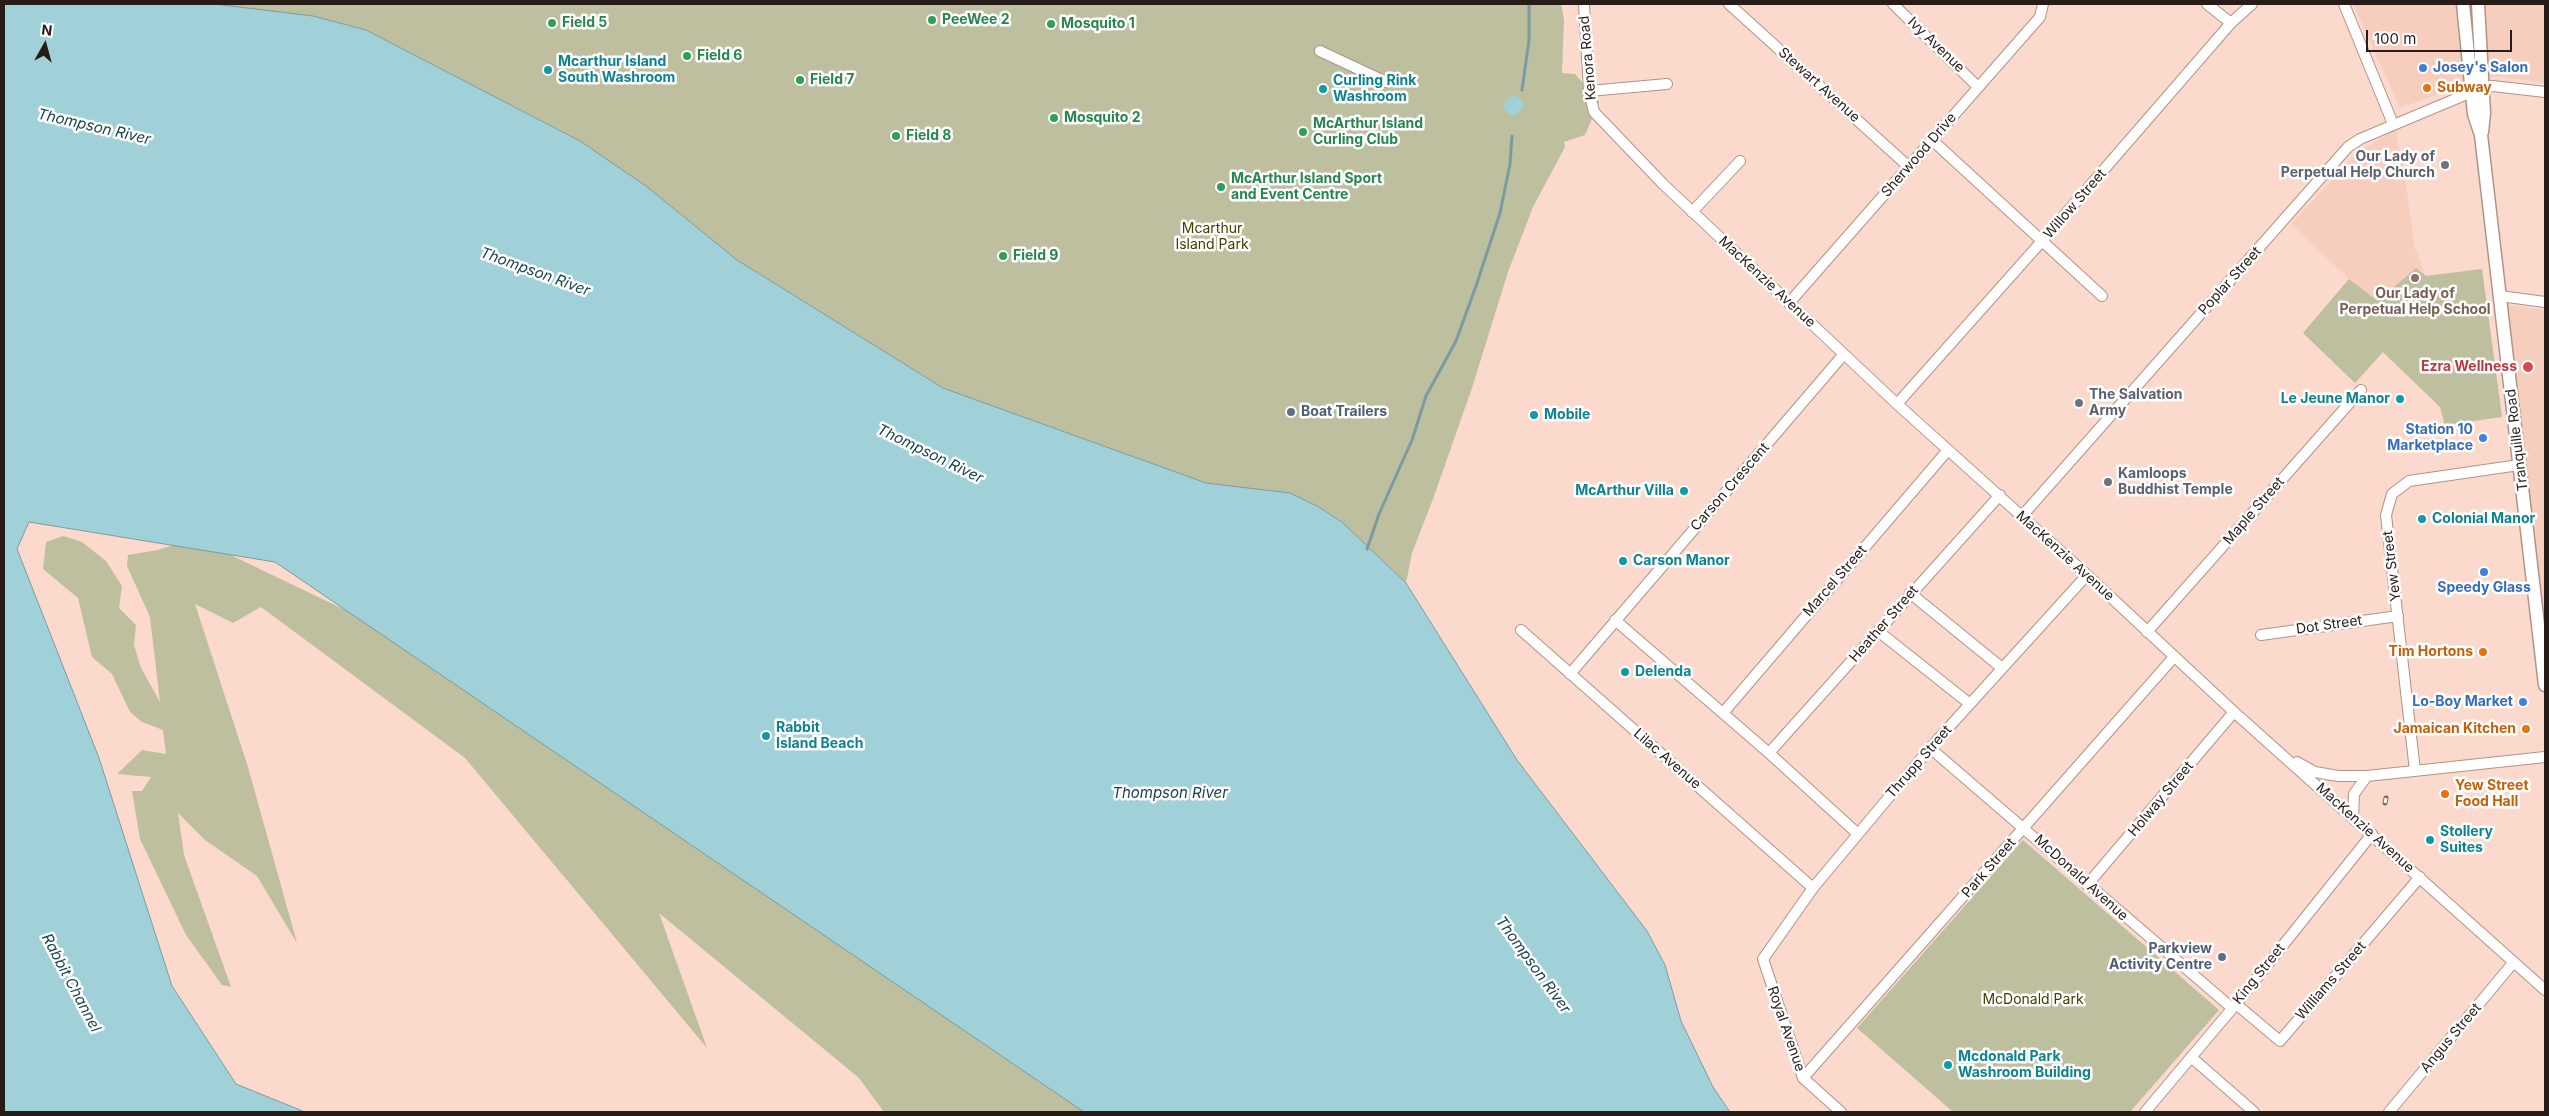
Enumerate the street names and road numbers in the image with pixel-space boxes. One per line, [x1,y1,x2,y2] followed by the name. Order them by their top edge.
[1904,14,1968,76] street label: Ivy Avenue
[1576,15,1600,101] street label: Kenora Road
[1775,44,1863,126] street label: Stewart Avenue
[1878,109,1960,201] street label: Sherwood Drive
[2040,166,2110,242] street label: Willow Street
[1715,233,1819,331] street label: MacKenzie Avenue
[2195,243,2265,319] street label: Poplar Street
[2502,388,2532,492] street label: Tranquille Road
[1687,440,1773,534] street label: Carson Crescent
[2220,474,2288,548] street label: Maple Street
[2012,508,2118,604] street label: MacKenzie Avenue
[2379,530,2405,602] street label: Yew Street
[1800,542,1870,620] street label: Marcel Street
[1846,582,1922,666] street label: Heather Street
[2295,612,2363,638] street label: Dot Street
[1883,722,1955,802] street label: Thrupp Street
[1630,725,1704,793] street label: Lilac Avenue
[2125,758,2197,840] street label: Holway Street
[2312,780,2418,876] street label: MacKenzie Avenue
[2031,831,2131,925] street label: McDonald Avenue
[1959,835,2019,901] street label: Park Street
[2292,938,2370,1024] street label: Williams Street
[2229,940,2289,1008] street label: King Street
[1764,984,1808,1074] street label: Royal Avenue
[2417,1000,2485,1076] street label: Angus Street

